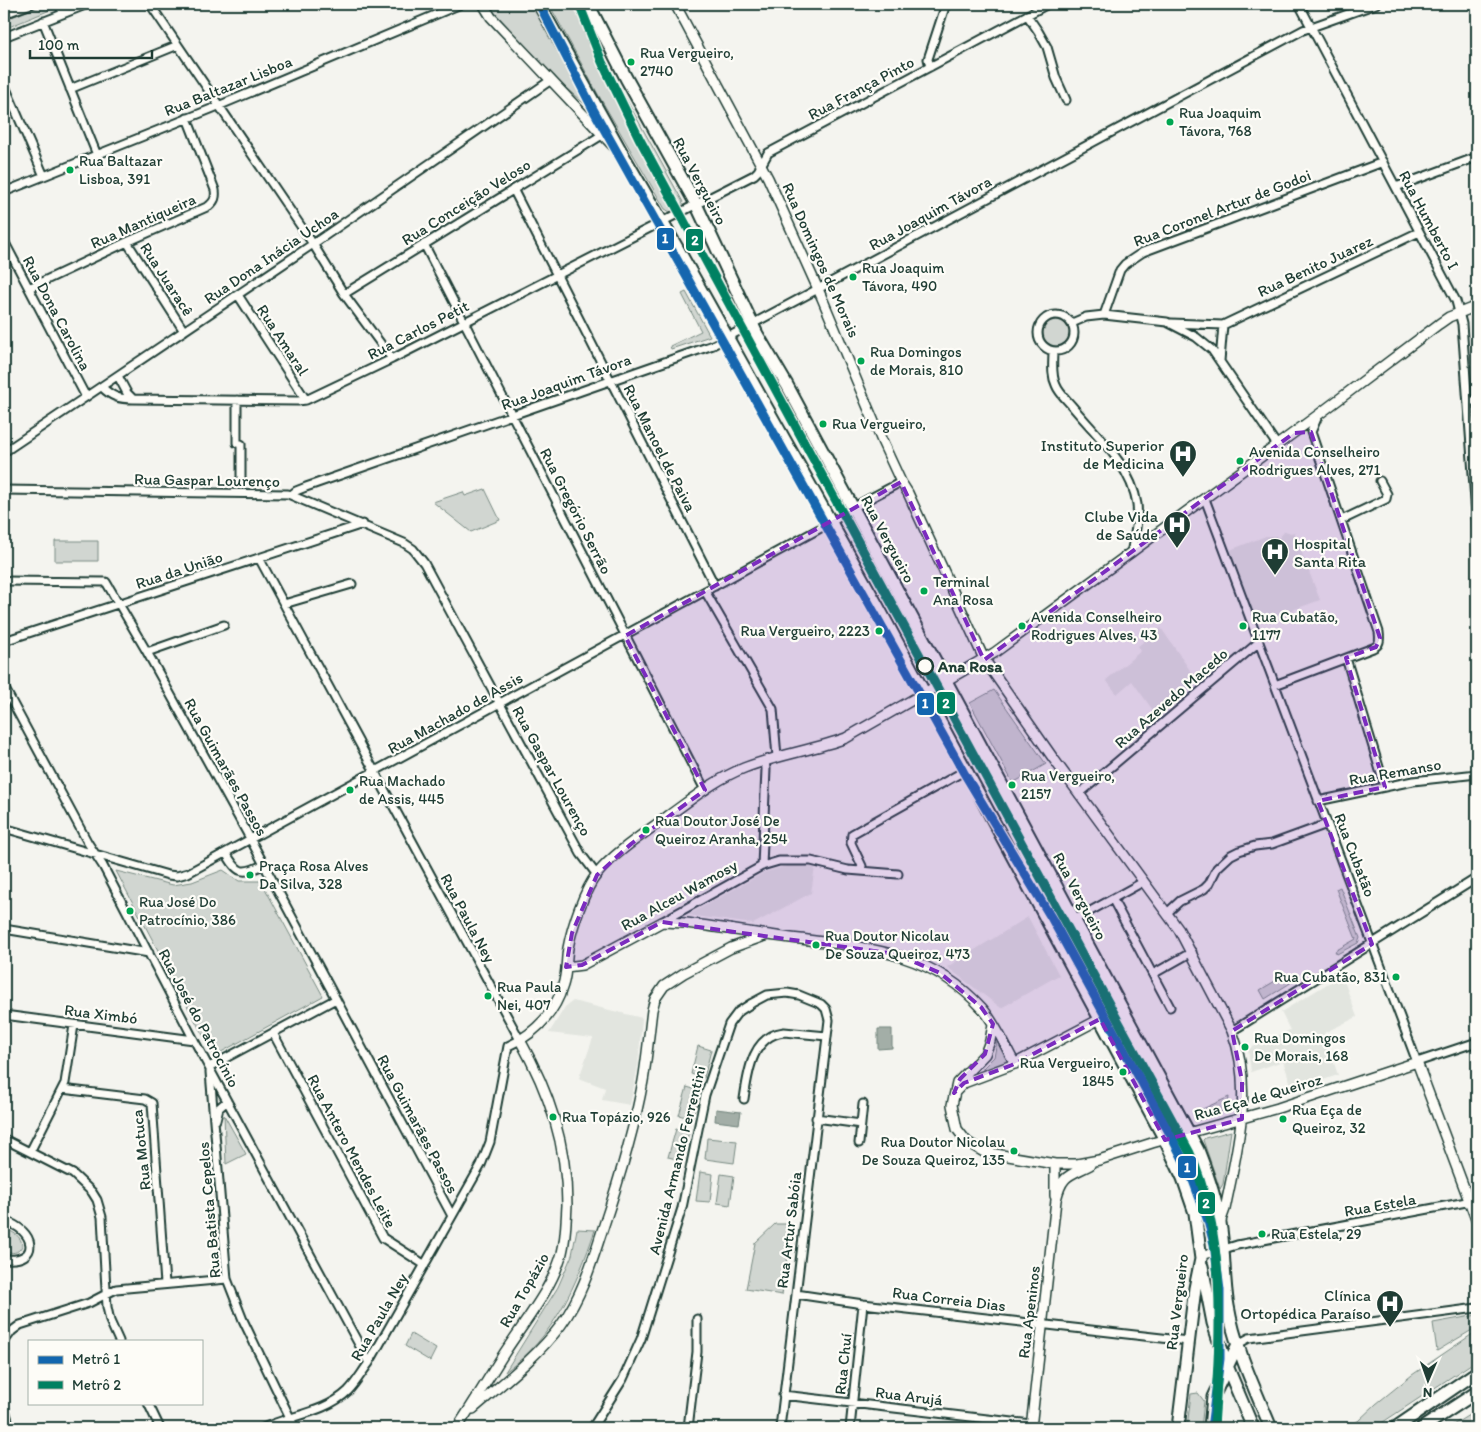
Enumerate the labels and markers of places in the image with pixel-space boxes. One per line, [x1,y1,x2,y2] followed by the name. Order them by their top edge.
[640,44,734,80] place label: Rua Vergueiro, 2740
[626,57,636,67] marker: Rua Vergueiro, 2740
[1179,104,1261,140] place label: Rua Joaquim Távora, 768
[1165,117,1175,127] marker: Rua Joaquim Távora, 768
[79,152,162,188] place label: Rua Baltazar Lisboa, 391
[65,165,75,175] marker: Rua Baltazar Lisboa, 391
[862,259,944,295] place label: Rua Joaquim Távora, 490
[848,272,858,282] marker: Rua Joaquim Távora, 490
[870,343,964,379] place label: Rua Domingos de Morais, 810
[856,356,866,366] marker: Rua Domingos de Morais, 810
[832,415,926,433] place label: Rua Vergueiro,
[818,419,828,429] marker: Rua Vergueiro,
[1041,436,1164,473] place label: Instituto Superior de Medicina
[1168,439,1198,478] hospital icon: Instituto Superior de Medicina
[1249,443,1381,479] place label: Avenida Conselheiro Rodrigues Alves, 271
[1235,456,1245,466] marker: Avenida Conselheiro Rodrigues Alves, 271
[1084,507,1159,544] place label: Clube Vida de Saúde
[1162,510,1192,549] hospital icon: Clube Vida de Saúde
[1294,534,1367,571] place label: Hospital Santa Rita
[1260,537,1290,576] hospital icon: Hospital Santa Rita
[933,573,994,609] place label: Terminal Ana Rosa
[919,586,929,596] marker: Terminal Ana Rosa
[1031,608,1162,644] place label: Avenida Conselheiro Rodrigues Alves, 43
[1252,608,1338,644] place label: Rua Cubatão, 1177
[1017,621,1027,631] marker: Avenida Conselheiro Rodrigues Alves, 43
[1238,621,1248,631] marker: Rua Cubatão, 1177
[741,622,870,640] place label: Rua Vergueiro, 2223
[874,626,884,636] marker: Rua Vergueiro, 2223
[916,657,934,675] marker: Ana Rosa
[937,657,1003,676] place label: Ana Rosa
[1021,767,1115,803] place label: Rua Vergueiro, 2157
[359,772,445,808] place label: Rua Machado de Assis, 445
[1007,780,1017,790] marker: Rua Vergueiro, 2157
[345,785,355,795] marker: Rua Machado de Assis, 445
[655,812,788,848] place label: Rua Doutor José De Queiroz Aranha, 254
[641,825,651,835] marker: Rua Doutor José De Queiroz Aranha, 254
[259,857,369,893] place label: Praça Rosa Alves Da Silva, 328
[245,870,255,880] marker: Praça Rosa Alves Da Silva, 328
[139,893,236,929] place label: Rua José Do Patrocínio, 386
[125,906,135,916] marker: Rua José Do Patrocínio, 386
[825,927,970,963] place label: Rua Doutor Nicolau De Souza Queiroz, 473
[811,940,821,950] marker: Rua Doutor Nicolau De Souza Queiroz, 473
[1274,968,1387,986] place label: Rua Cubatão, 831
[1391,972,1401,982] marker: Rua Cubatão, 831
[497,978,562,1014] place label: Rua Paula Nei, 407
[483,991,493,1001] marker: Rua Paula Nei, 407
[1254,1029,1349,1065] place label: Rua Domingos De Morais, 168
[1240,1042,1250,1052] marker: Rua Domingos De Morais, 168
[1020,1054,1114,1090] place label: Rua Vergueiro, 1845
[1118,1067,1128,1077] marker: Rua Vergueiro, 1845
[1292,1101,1366,1137] place label: Rua Eça de Queiroz, 32
[562,1108,671,1126] place label: Rua Topázio, 926
[548,1112,558,1122] marker: Rua Topázio, 926
[1278,1114,1288,1124] marker: Rua Eça de Queiroz, 32
[862,1133,1006,1169] place label: Rua Doutor Nicolau De Souza Queiroz, 135
[1009,1146,1019,1156] marker: Rua Doutor Nicolau De Souza Queiroz, 135
[1271,1225,1362,1243] place label: Rua Estela, 29
[1257,1229,1267,1239] marker: Rua Estela, 29
[1240,1286,1371,1323] place label: Clínica Ortopédica Paraíso
[1375,1289,1405,1328] hospital icon: Clínica Ortopédica Paraíso

